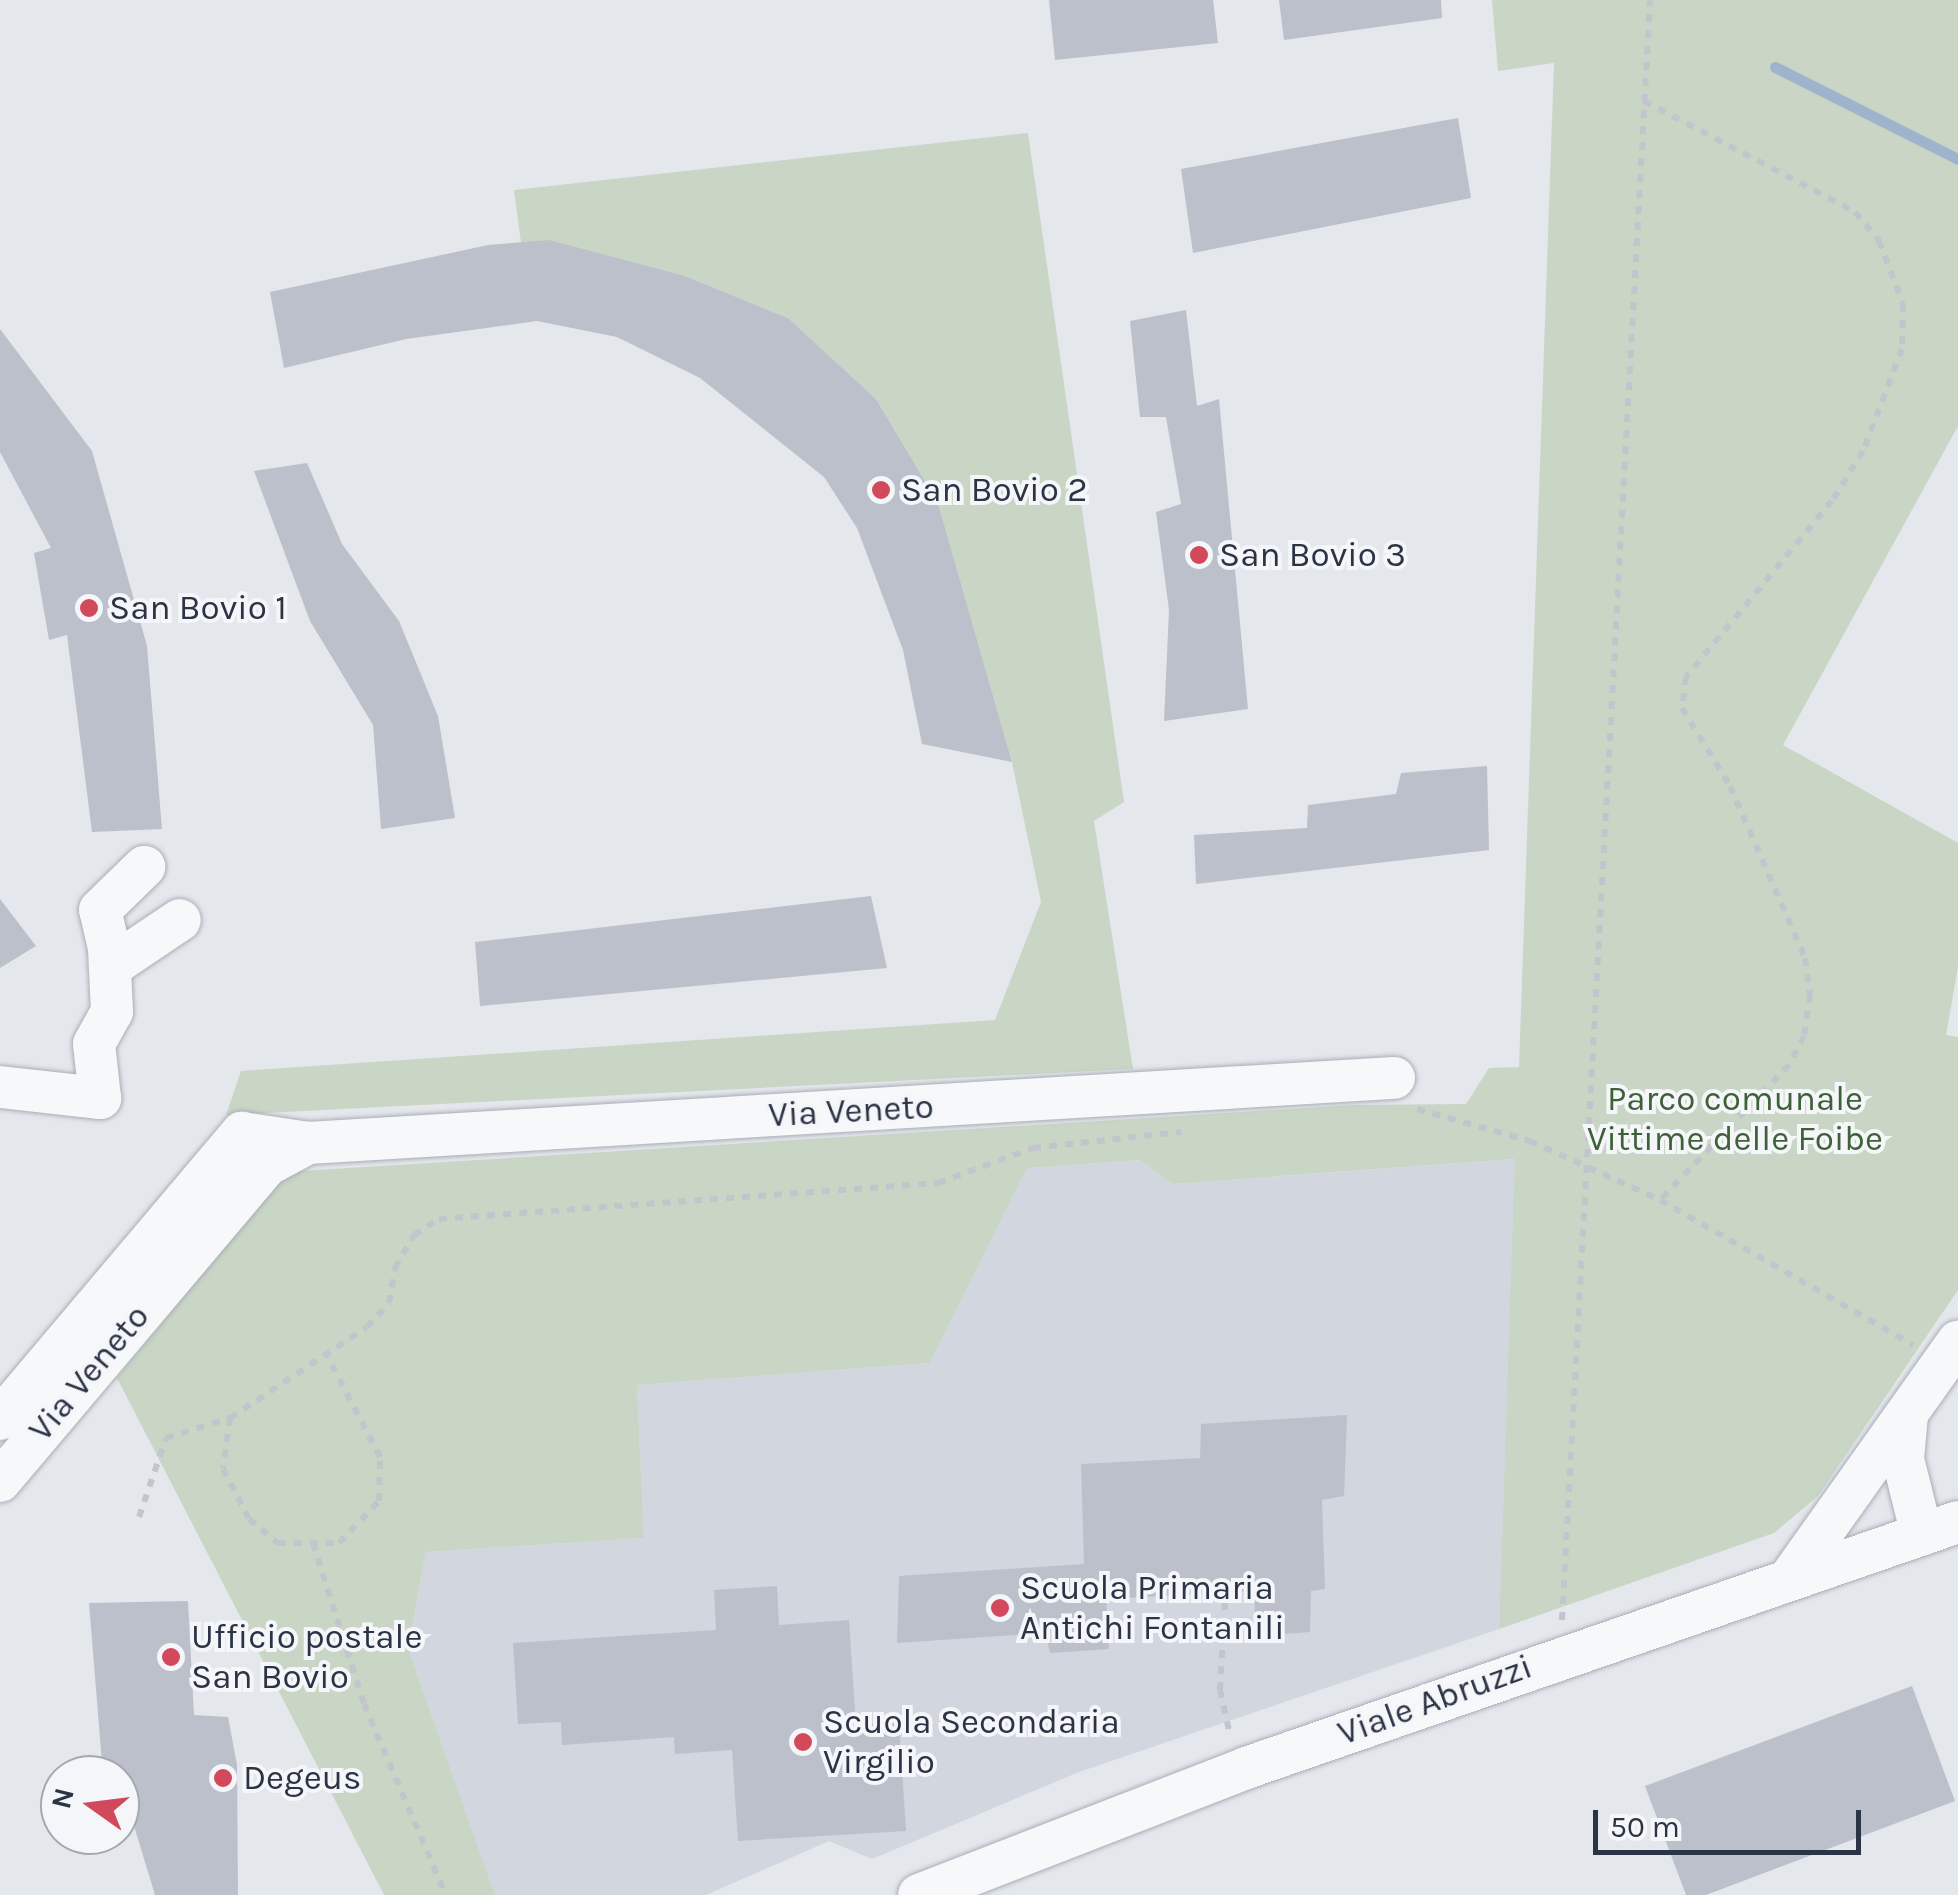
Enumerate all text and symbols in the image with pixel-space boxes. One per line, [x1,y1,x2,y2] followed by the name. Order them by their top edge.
[901,469,1087,511] place label: San Bovio 2
[870,479,892,501] marker: San Bovio 2
[1219,534,1406,576] place label: San Bovio 3
[1188,544,1210,566] marker: San Bovio 3
[109,587,287,629] place label: San Bovio 1
[78,597,100,619] marker: San Bovio 1
[1587,1078,1883,1160] park label: Parco comunale Vittime delle Foibe
[767,1086,935,1136] street label: Via Veneto
[20,1296,158,1450] street label: Via Veneto
[1020,1567,1285,1649] place label: Scuola Primaria Antichi Fontanili
[989,1597,1011,1619] marker: Scuola Primaria Antichi Fontanili
[191,1616,422,1698] place label: Ufficio postale San Bovio
[1332,1645,1538,1755] street label: Viale Abruzzi
[160,1646,182,1668] marker: Ufficio postale San Bovio
[823,1701,1120,1783] place label: Scuola Secondaria Virgilio
[792,1731,814,1753] marker: Scuola Secondaria Virgilio
[40,1755,140,1855] north arrow
[243,1757,361,1799] place label: Degeus
[212,1767,234,1789] marker: Degeus
[44,1784,81,1812] text: N
[1598,1790,1866,1852] scale bar
[1610,1809,1680,1845] text: 50 m

